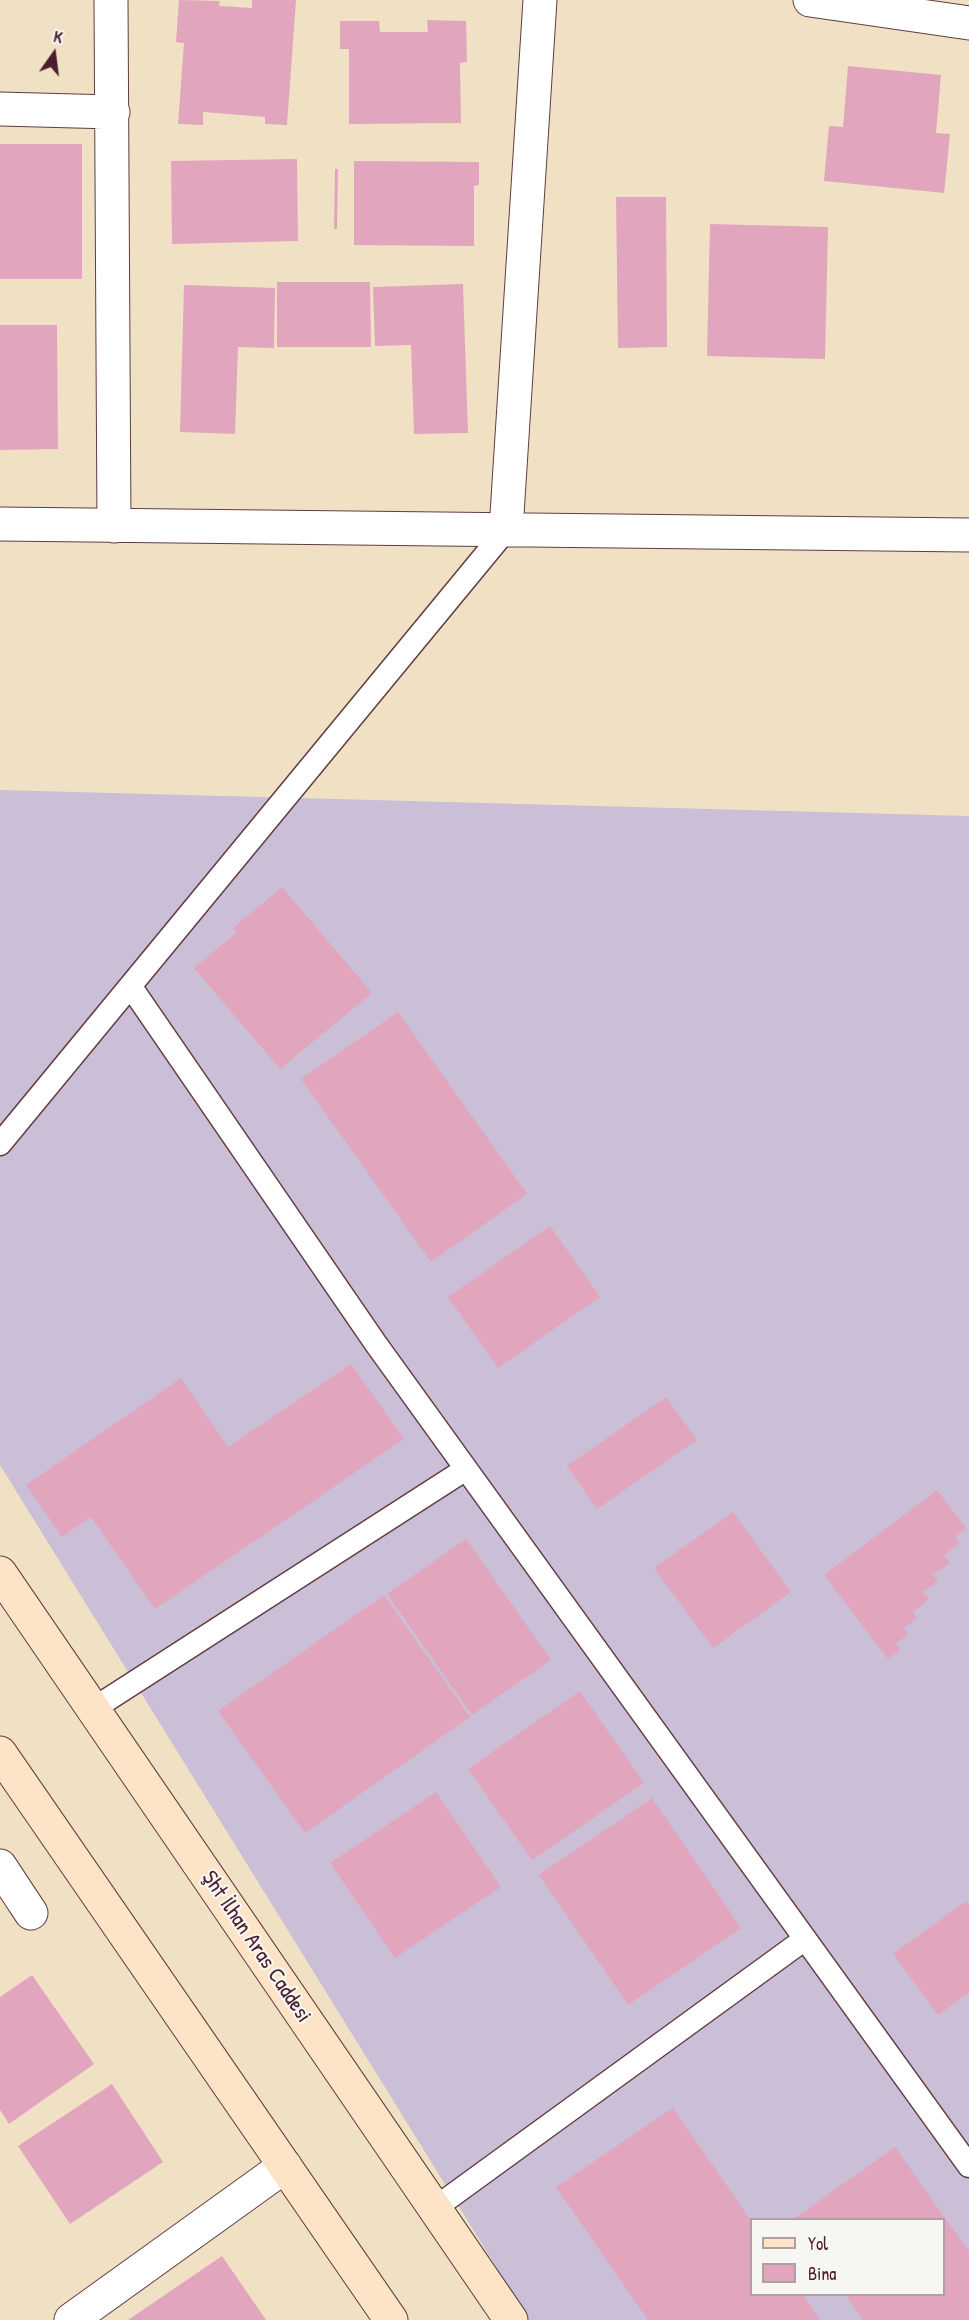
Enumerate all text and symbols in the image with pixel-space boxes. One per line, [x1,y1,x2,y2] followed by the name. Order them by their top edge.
[24,24,84,84] north arrow
[52,25,65,48] text: K
[196,1866,316,2028] street label: Şht İlhan Aras Caddesi
[750,2218,945,2296] legend
[808,2231,828,2256] text: Yol
[808,2261,836,2286] text: Bina

